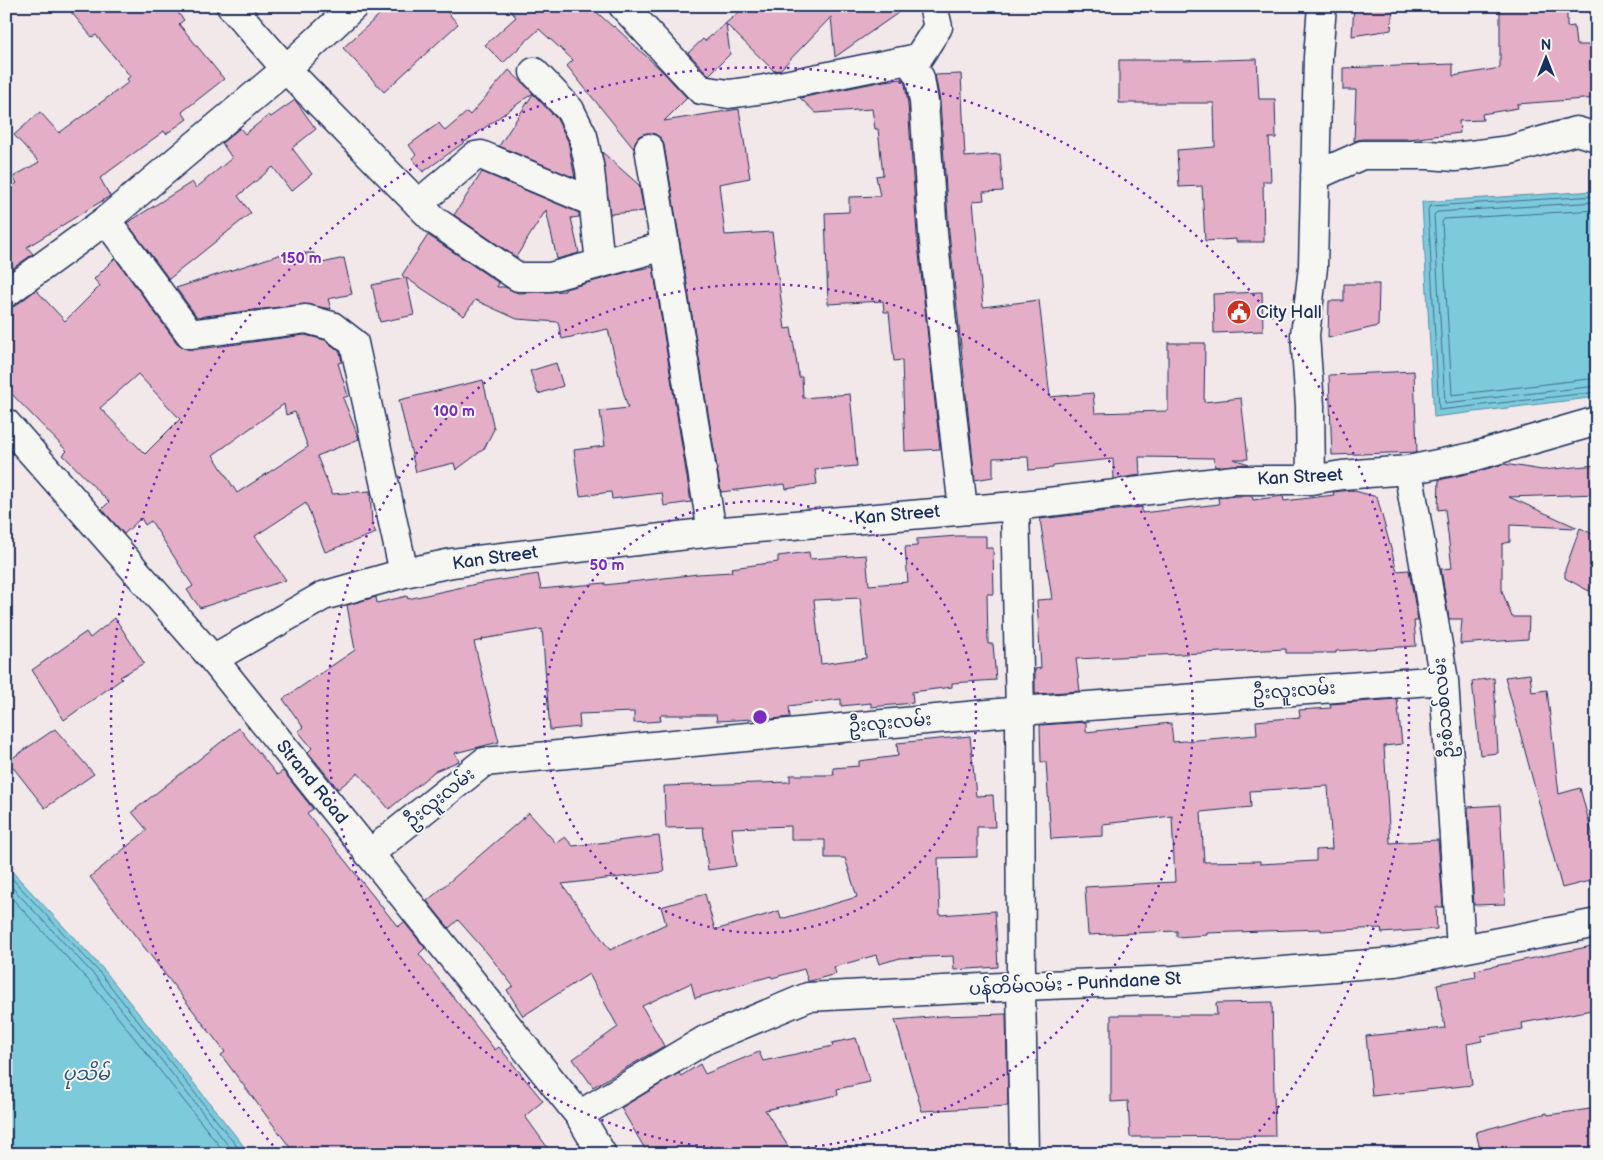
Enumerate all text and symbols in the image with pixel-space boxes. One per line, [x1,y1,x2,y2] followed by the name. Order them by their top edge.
[1520,32,1570,82] north arrow
[1541,37,1551,54] text: N
[280,249,322,268] text: 150 m
[1226,299,1252,325] public building icon: City Hall
[1256,302,1322,323] place label: City Hall
[433,402,475,421] text: 100 m
[1257,464,1344,490] street label: Kan Street
[853,501,941,529] street label: Kan Street
[451,542,539,574] street label: Kan Street
[590,556,625,575] text: 50 m
[1426,656,1463,760] street label: ဦးစံသစ်လမ်း
[1252,675,1337,708] street label: ဦးလူးလမ်း
[847,706,933,741] street label: ဦးလူးလမ်း
[751,708,769,726] centre of rings
[272,736,352,828] street label: Strand Road
[399,761,481,835] street label: ဦးလူးလမ်း
[968,964,1182,1004] street label: ပန်တိမ်လမ်း - Punndane St
[62,1060,111,1089] water label: ပုသိမ်

